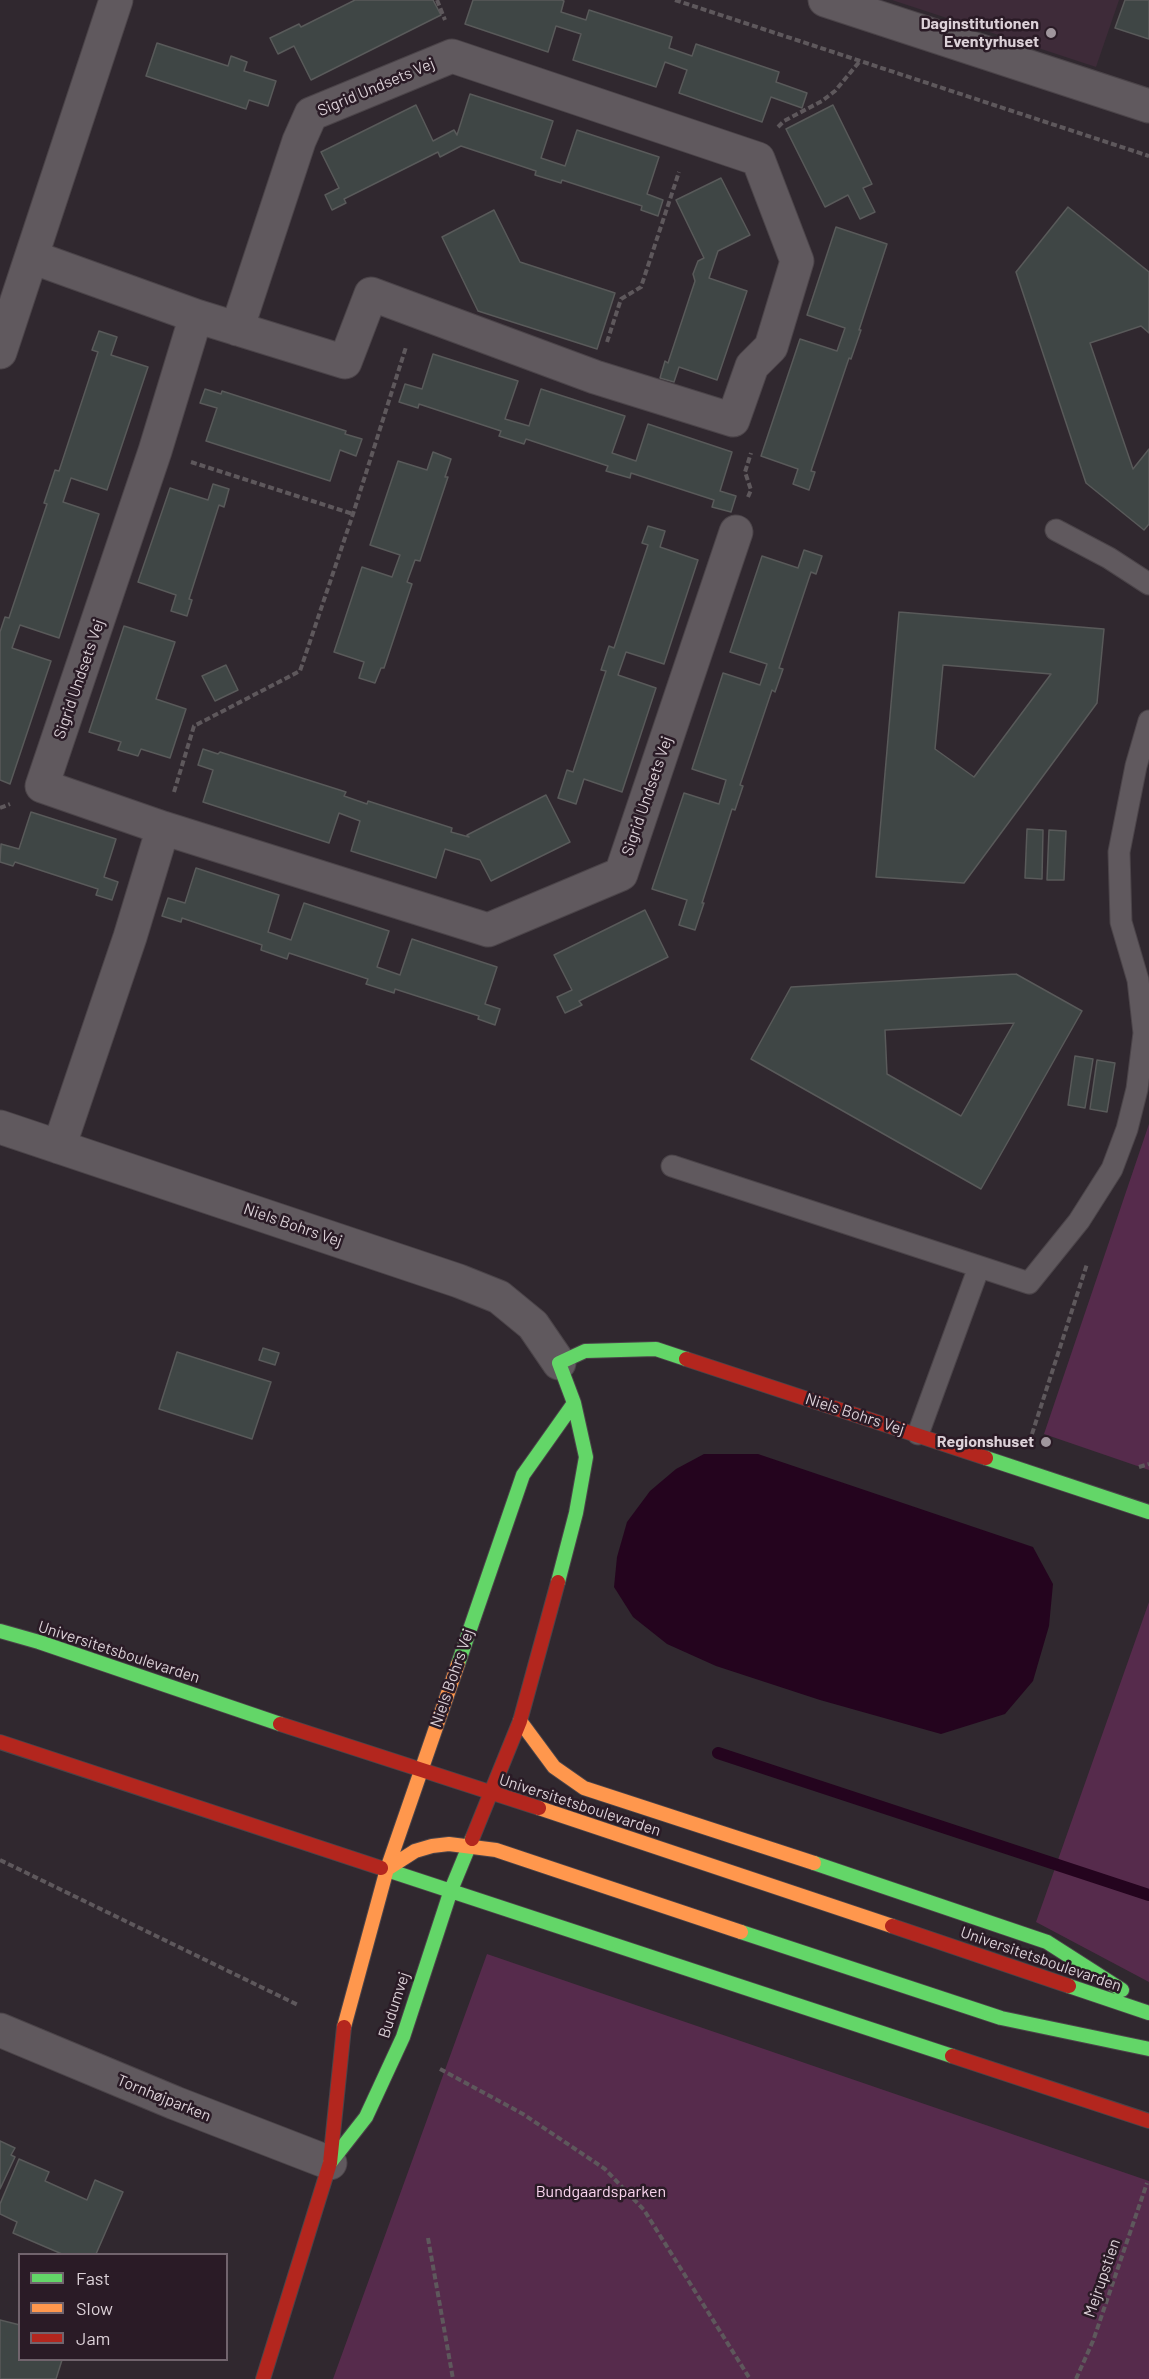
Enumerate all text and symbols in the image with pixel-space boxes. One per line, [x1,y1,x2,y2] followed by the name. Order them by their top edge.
[921,14,1039,52] place label: Daginstitutionen Eventyrhuset
[1044,26,1058,40] marker: Daginstitutionen Eventyrhuset
[315,54,437,120] street label: Sigrid Undsets Vej
[50,617,108,741] street label: Sigrid Undsets Vej
[618,734,676,858] street label: Sigrid Undsets Vej
[241,1199,345,1251] street label: Niels Bohrs Vej
[803,1389,907,1439] street label: Niels Bohrs Vej
[937,1432,1034,1452] place label: Regionshuset
[1039,1435,1053,1449] marker: Regionshuset
[36,1617,202,1687] street label: Universitetsboulevarden
[426,1626,478,1730] street label: Niels Bohrs Vej
[497,1770,663,1840] street label: Universitetsboulevarden
[958,1922,1124,1996] street label: Universitetsboulevarden
[374,1969,414,2041] street label: Budumvej
[114,2070,214,2126] street label: Tornhøjparken
[536,2182,666,2202] park label: Bundgaardsparken
[1080,2236,1124,2320] street label: Mejrupstien
[18,2253,228,2361] legend
[76,2267,110,2289] text: Fast
[76,2297,113,2319] text: Slow
[76,2327,110,2349] text: Jam

